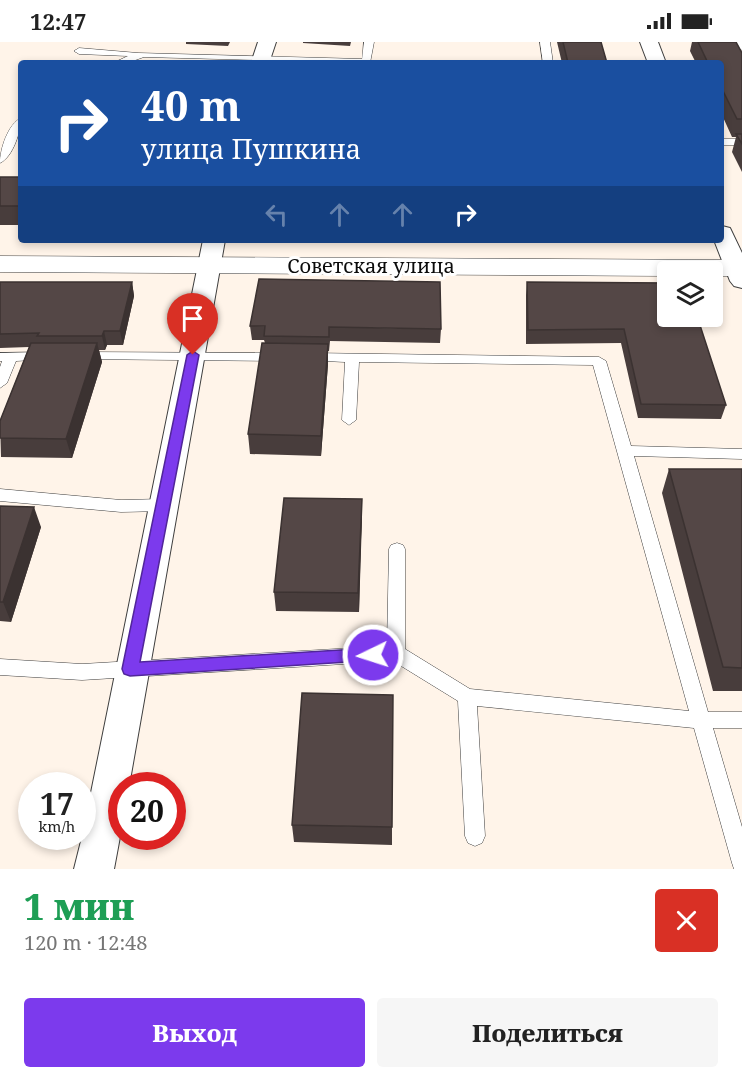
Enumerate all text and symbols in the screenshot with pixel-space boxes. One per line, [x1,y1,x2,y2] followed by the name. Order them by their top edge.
[30,6,86,36] text: 12:47
[141,76,241,133] text: 40 m
[42,84,120,162] icon: right
[141,130,361,167] text: улица Пушкина
[260,198,293,231] icon: left
[323,198,356,231] icon: ahead
[386,198,419,231] icon: ahead
[449,198,482,231] icon: right
[287,252,455,279] street label: Советская улица
[657,261,723,327] map controls
[657,261,723,327] button: layers
[167,293,218,355] pin
[176,302,209,335] icon: arrive
[341,623,405,687] position arrow
[108,772,186,850] speed limit sign: 20
[40,783,74,824] text: 17
[39,816,75,836] text: km/h
[24,882,134,931] text: 1 мин
[655,889,718,952] button: close
[24,929,147,956] text: 120 m · 12:48
[24,998,365,1067] button: Выход
[377,998,718,1067] button: Поделиться

